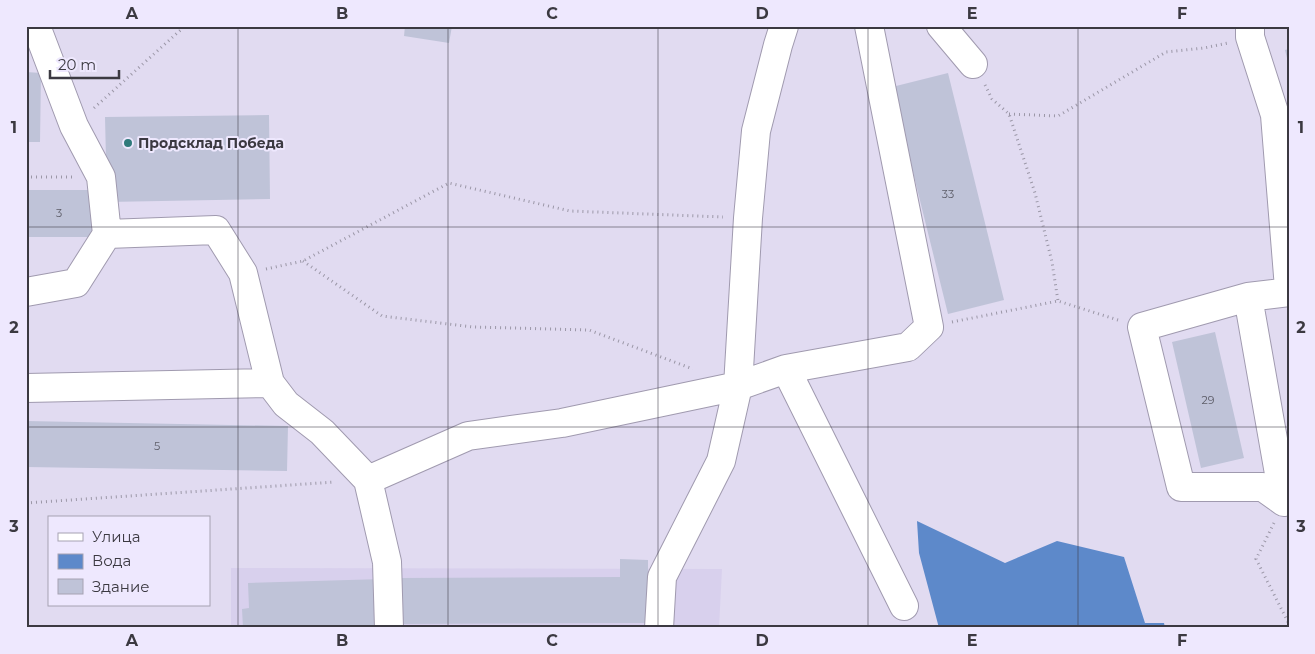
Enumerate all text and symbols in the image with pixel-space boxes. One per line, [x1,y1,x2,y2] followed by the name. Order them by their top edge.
[125,4,139,23] text: A
[336,4,348,23] text: B
[546,4,558,23] text: C
[755,4,769,23] text: D
[967,4,977,23] text: E
[1177,4,1187,23] text: F
[50,48,119,80] scale bar
[58,55,96,74] text: 20 m
[11,118,17,137] text: 1
[1298,118,1304,137] text: 1
[138,134,284,152] place label: Продсклад Победа
[122,137,134,149] marker: Продсклад Победа
[942,187,954,201] house number: 33
[56,206,62,220] house number: 3
[9,318,19,337] text: 2
[1296,318,1306,337] text: 2
[1202,393,1215,407] house number: 29
[154,439,160,453] house number: 5
[48,516,210,606] legend
[8,517,19,536] text: 3
[1295,517,1306,536] text: 3
[92,527,140,546] text: Улица
[92,551,131,570] text: Вода
[92,577,150,596] text: Здание
[125,631,139,650] text: A
[336,631,348,650] text: B
[546,631,558,650] text: C
[755,631,769,650] text: D
[967,631,977,650] text: E
[1177,631,1187,650] text: F

